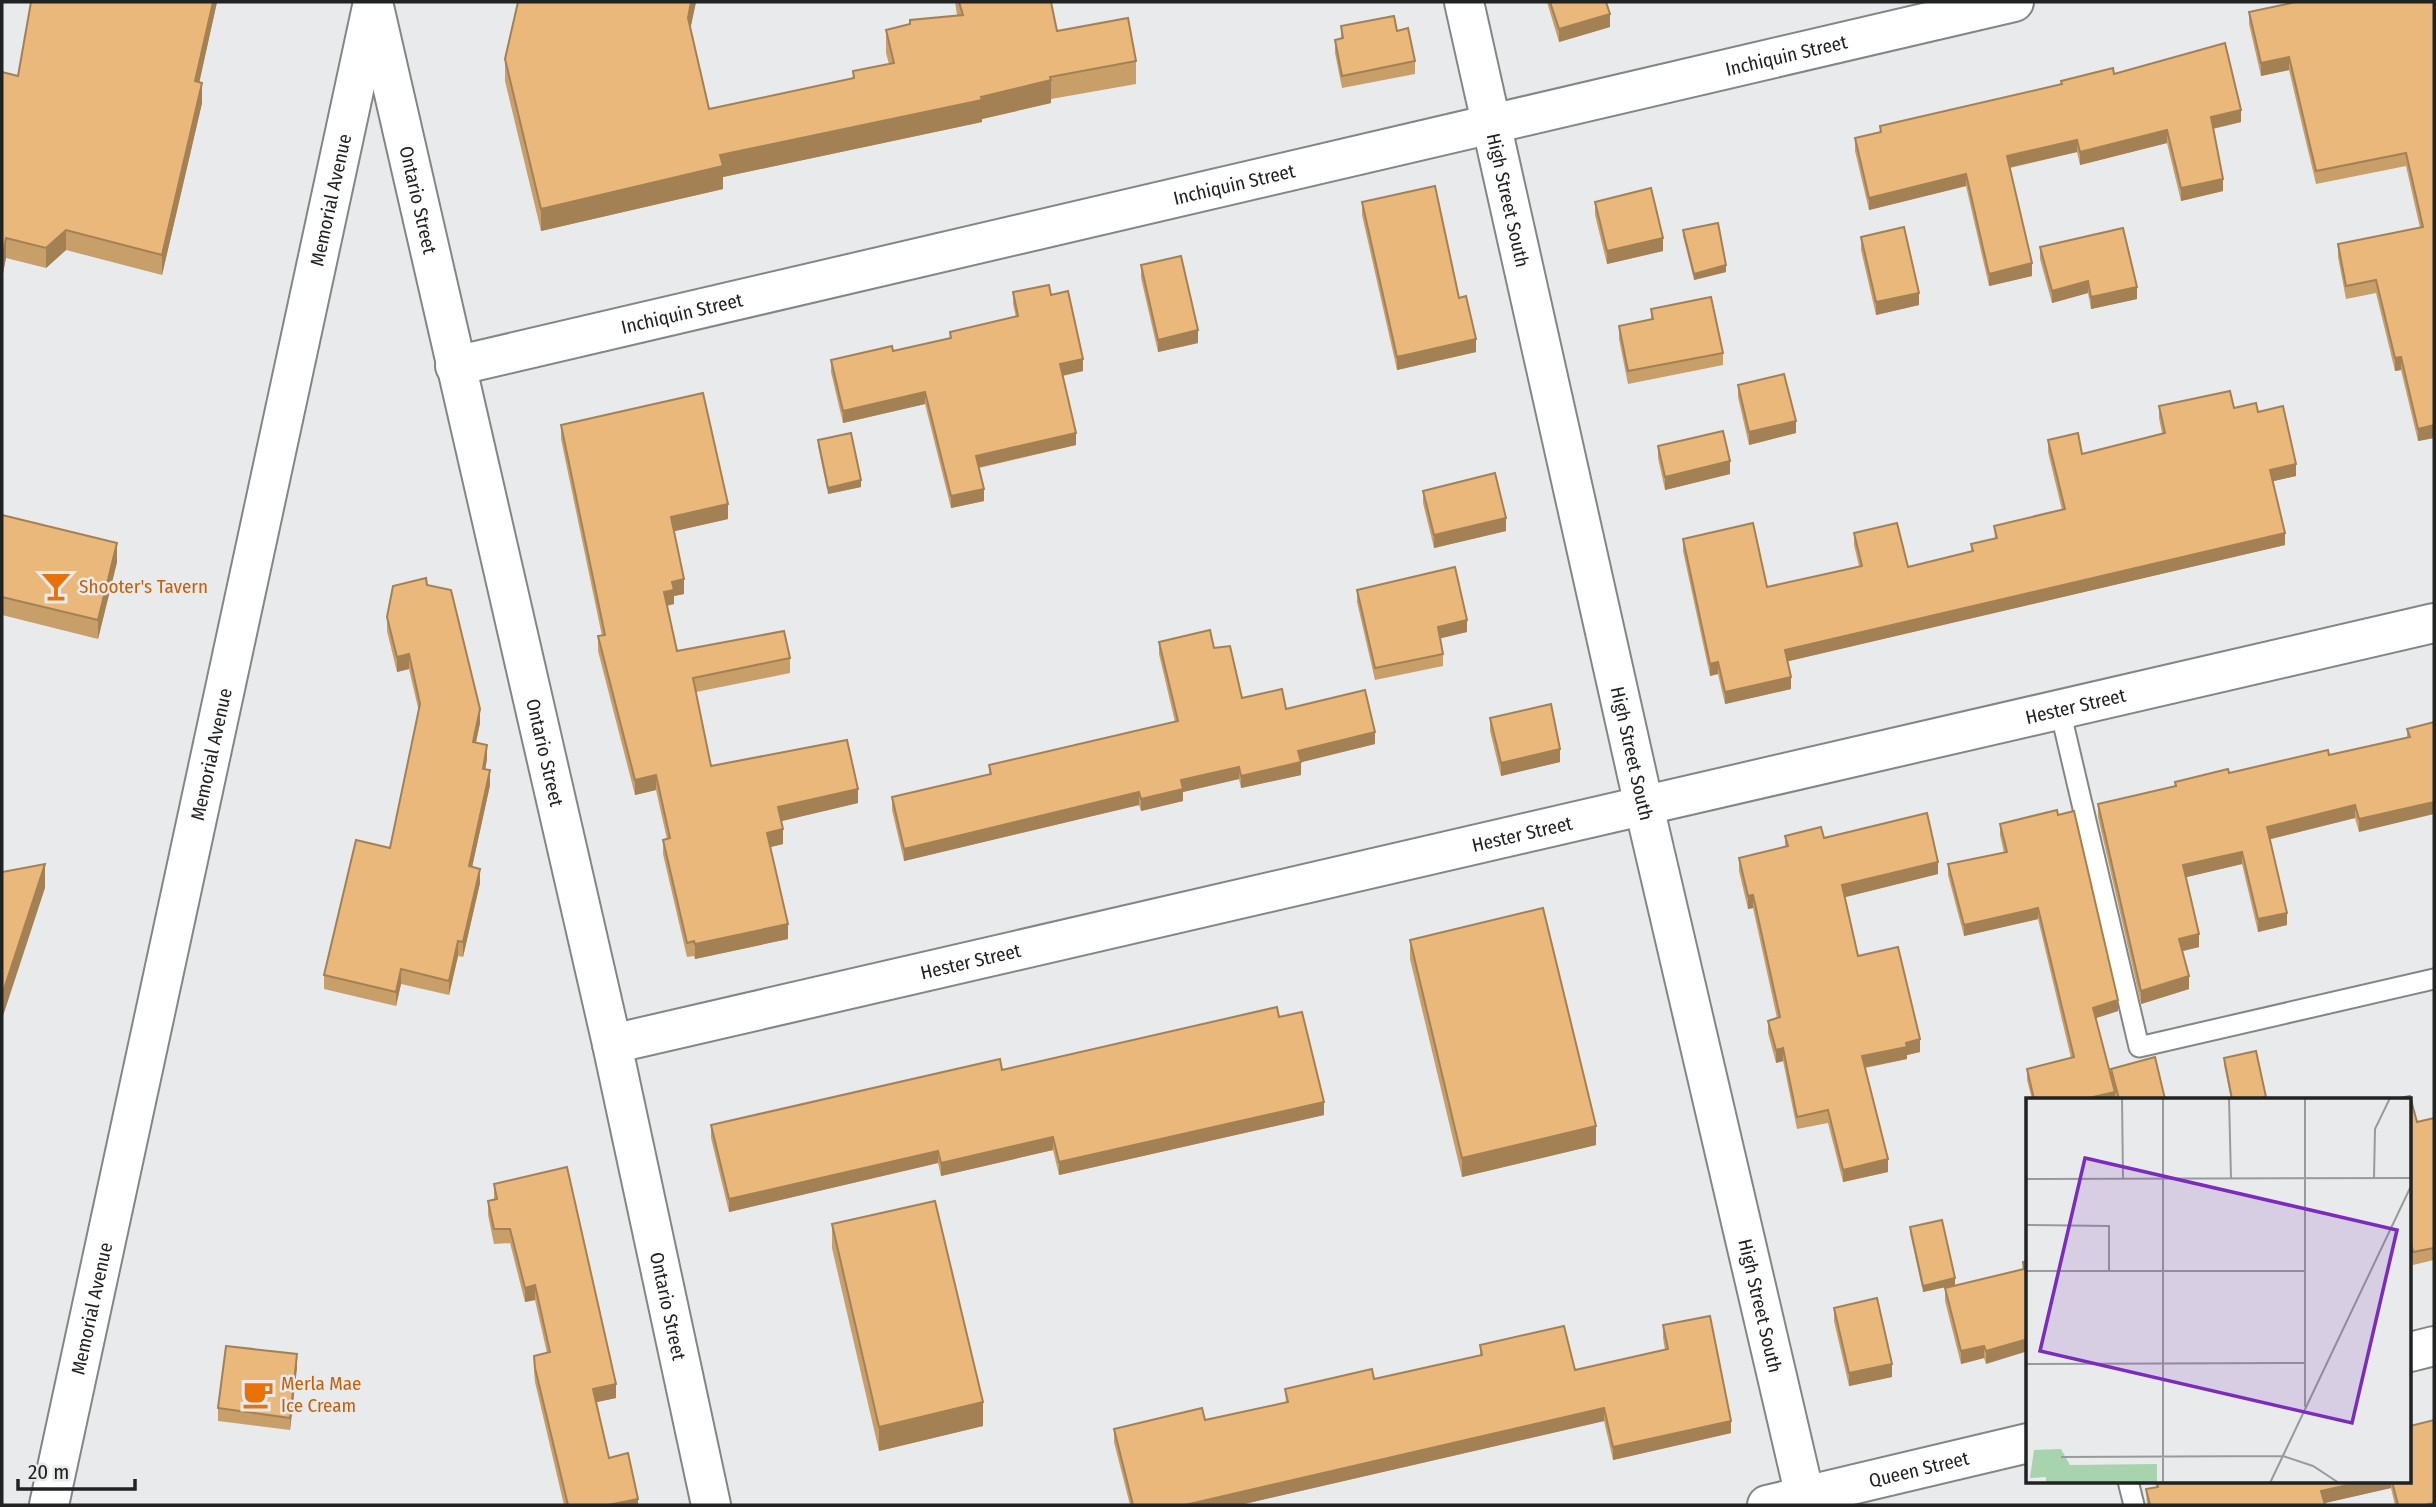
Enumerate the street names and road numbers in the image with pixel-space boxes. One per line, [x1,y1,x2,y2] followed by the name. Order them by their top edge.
[1723,30,1850,81] street label: Inchiquin Street
[1482,131,1534,269] street label: High Street South
[305,132,356,268] street label: Memorial Avenue
[394,144,442,257] street label: Ontario Street
[1171,159,1298,210] street label: Inchiquin Street
[619,288,746,339] street label: Inchiquin Street
[2023,683,2129,729] street label: Hester Street
[1606,684,1658,823] street label: High Street South
[186,686,237,823] street label: Memorial Avenue
[521,696,568,810] street label: Ontario Street
[1470,811,1575,857] street label: Hester Street
[918,939,1024,984] street label: Hester Street
[1733,1237,1787,1375] street label: High Street South
[66,1240,117,1377] street label: Memorial Avenue
[645,1250,691,1363] street label: Ontario Street
[1867,1446,1972,1492] street label: Queen Street

